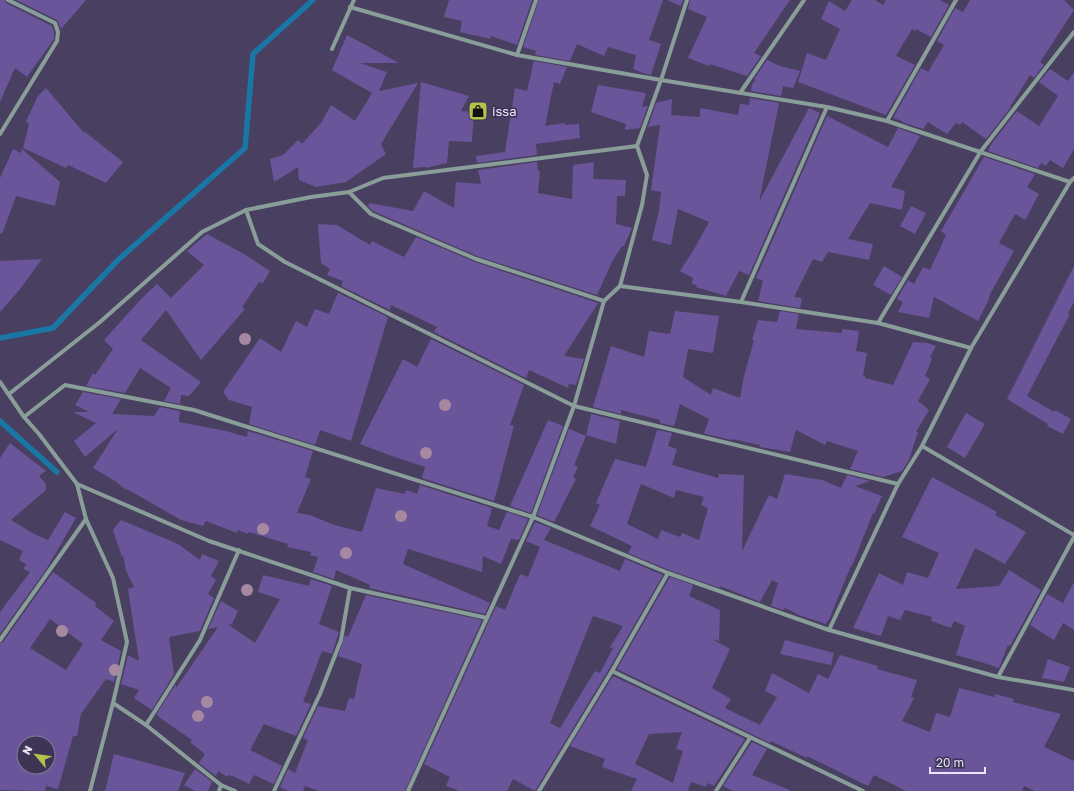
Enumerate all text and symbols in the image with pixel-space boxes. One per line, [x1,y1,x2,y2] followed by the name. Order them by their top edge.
[467,100,489,122] shop icon: issa
[492,103,517,119] place label: issa
[16,735,56,775] north arrow
[19,743,35,757] text: N
[930,749,985,775] scale bar
[936,755,964,770] text: 20 m

